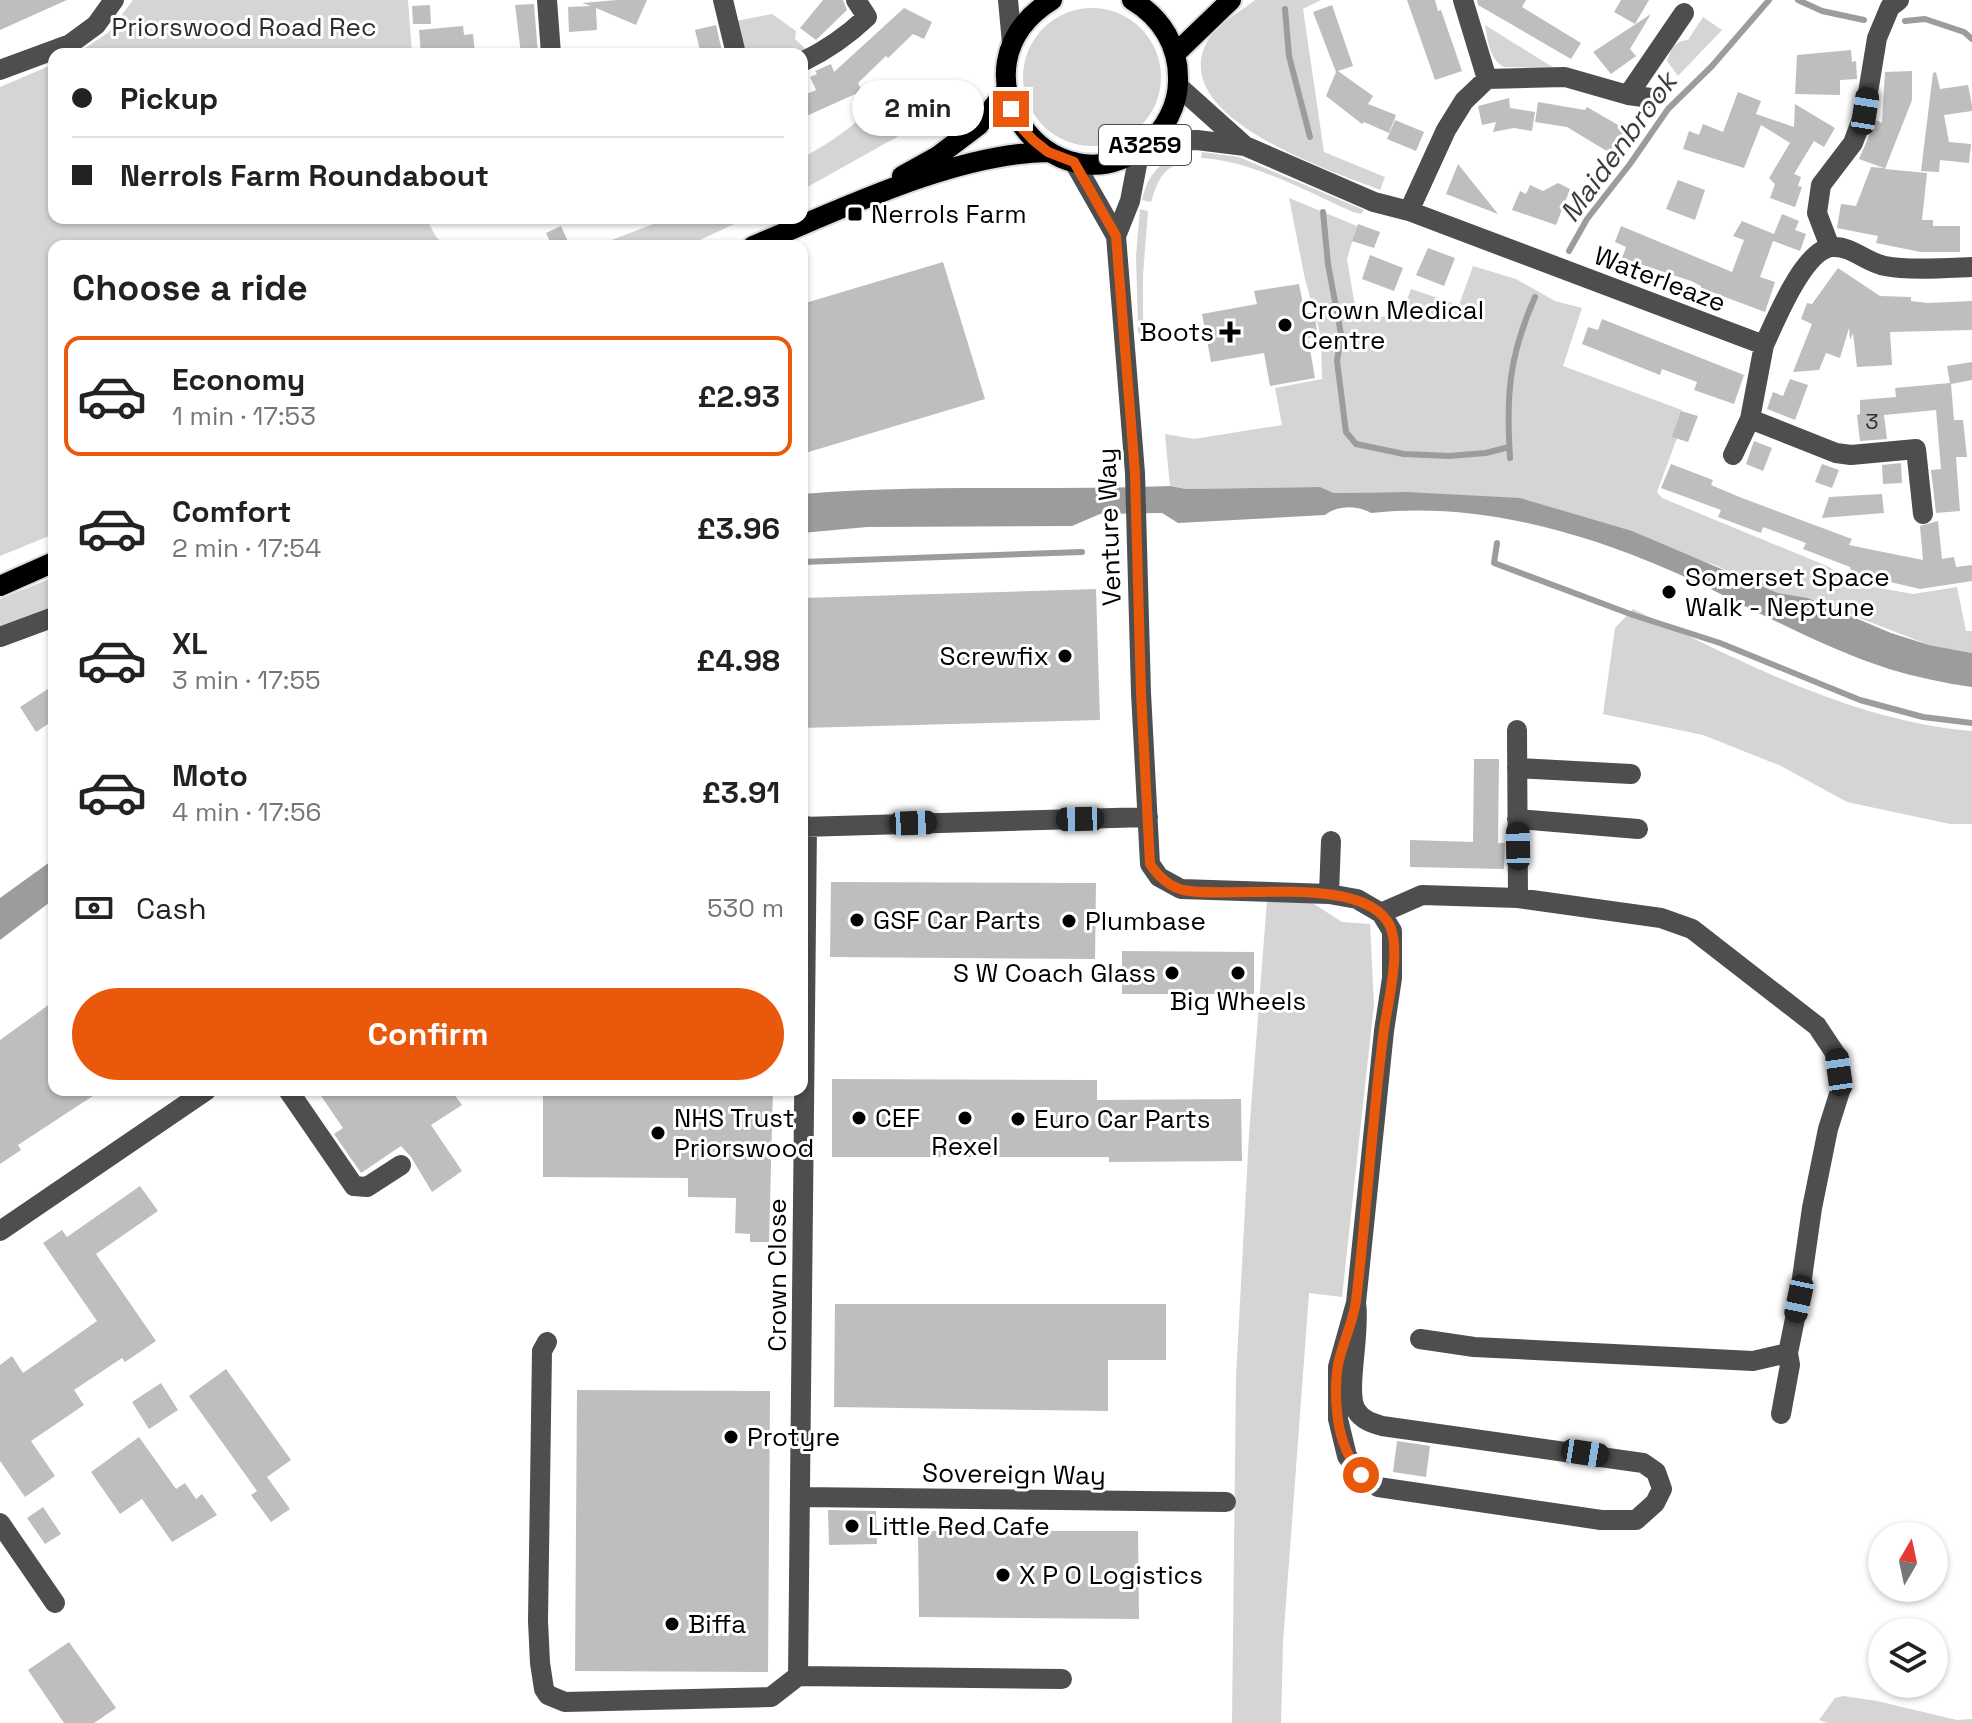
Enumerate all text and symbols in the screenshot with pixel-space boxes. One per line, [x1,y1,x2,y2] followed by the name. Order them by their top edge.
[112,10,376,44] park label: Priorswood Road Rec
[1552,63,1686,229] water label: Maidenbrook
[120,79,218,118] text: Pickup
[851,81,983,137] callout: 2 min
[1849,85,1881,137] car
[884,91,952,125] text: 2 min
[993,91,1029,127] route end
[1099,125,1191,165] road number: A3259
[120,156,489,195] text: Nerrols Farm Roundabout
[871,197,1027,231] place label: Nerrols Farm
[846,205,864,223] marker: Nerrols Farm
[1589,238,1731,320] street label: Waterleaze
[72,265,308,311] text: Choose a ride
[1301,293,1484,357] place label: Crown Medical Centre
[1140,315,1214,349] place label: Boots
[1276,316,1294,334] marker: Crown Medical Centre
[1221,323,1239,341] marker: Boots
[76,360,148,432] icon: car
[172,360,305,399] text: Economy
[697,377,780,416] text: £2.93
[172,399,316,433] text: 1 min · 17:53
[1865,407,1879,435] house number: 3
[1089,447,1129,607] street label: Venture Way
[76,492,148,564] icon: car
[172,492,291,531] text: Comfort
[697,509,780,548] text: £3.96
[172,531,321,565] text: 2 min · 17:54
[1685,560,1890,624] place label: Somerset Space Walk - Neptune
[1660,583,1678,601] marker: Somerset Space Walk - Neptune
[76,624,148,696] icon: car
[172,624,208,663] text: XL
[940,639,1049,673] place label: Screwfix
[696,641,780,680] text: £4.98
[1056,647,1074,665] marker: Screwfix
[172,663,321,697] text: 3 min · 17:55
[76,756,148,828] icon: car
[172,756,248,795] text: Moto
[702,773,780,812] text: £3.91
[172,795,321,829] text: 4 min · 17:56
[1056,807,1104,831] car
[889,810,937,836] car
[1506,822,1530,870] car
[72,886,116,930] icon: cash
[136,889,207,928] text: Cash
[707,891,784,925] text: 530 m
[873,903,1041,937] place label: GSF Car Parts
[1085,904,1206,938] place label: Plumbase
[848,911,866,929] marker: GSF Car Parts
[1060,912,1078,930] marker: Plumbase
[953,956,1156,990] place label: S W Coach Glass
[1163,964,1181,982] marker: S W Coach Glass
[1229,964,1247,982] marker: Big Wheels
[1170,984,1306,1018] place label: Big Wheels
[72,988,784,1080] button: Confirm
[1824,1047,1854,1097] car
[674,1101,814,1165] place label: NHS Trust Priorswood
[875,1101,920,1135] place label: CEF
[1034,1102,1211,1136] place label: Euro Car Parts
[850,1109,868,1127] marker: CEF
[956,1109,974,1127] marker: Rexel
[1009,1110,1027,1128] marker: Euro Car Parts
[649,1124,667,1142] marker: NHS Trust Priorswood
[931,1129,999,1163] place label: Rexel
[760,1198,794,1352] street label: Crown Close
[1782,1273,1816,1325] car
[747,1420,840,1454] place label: Protyre
[722,1428,740,1446] marker: Protyre
[1559,1437,1611,1469] car
[922,1455,1106,1493] street label: Sovereign Way
[1343,1457,1379,1493] route start
[868,1509,1050,1543] place label: Little Red Cafe
[843,1517,861,1535] marker: Little Red Cafe
[1868,1522,1948,1602] north arrow
[1868,1522,1948,1698] map controls
[1019,1558,1203,1592] place label: X P O Logistics
[994,1566,1012,1584] marker: X P O Logistics
[688,1607,746,1641] place label: Biffa
[663,1615,681,1633] marker: Biffa
[1868,1618,1948,1698] button: layers

